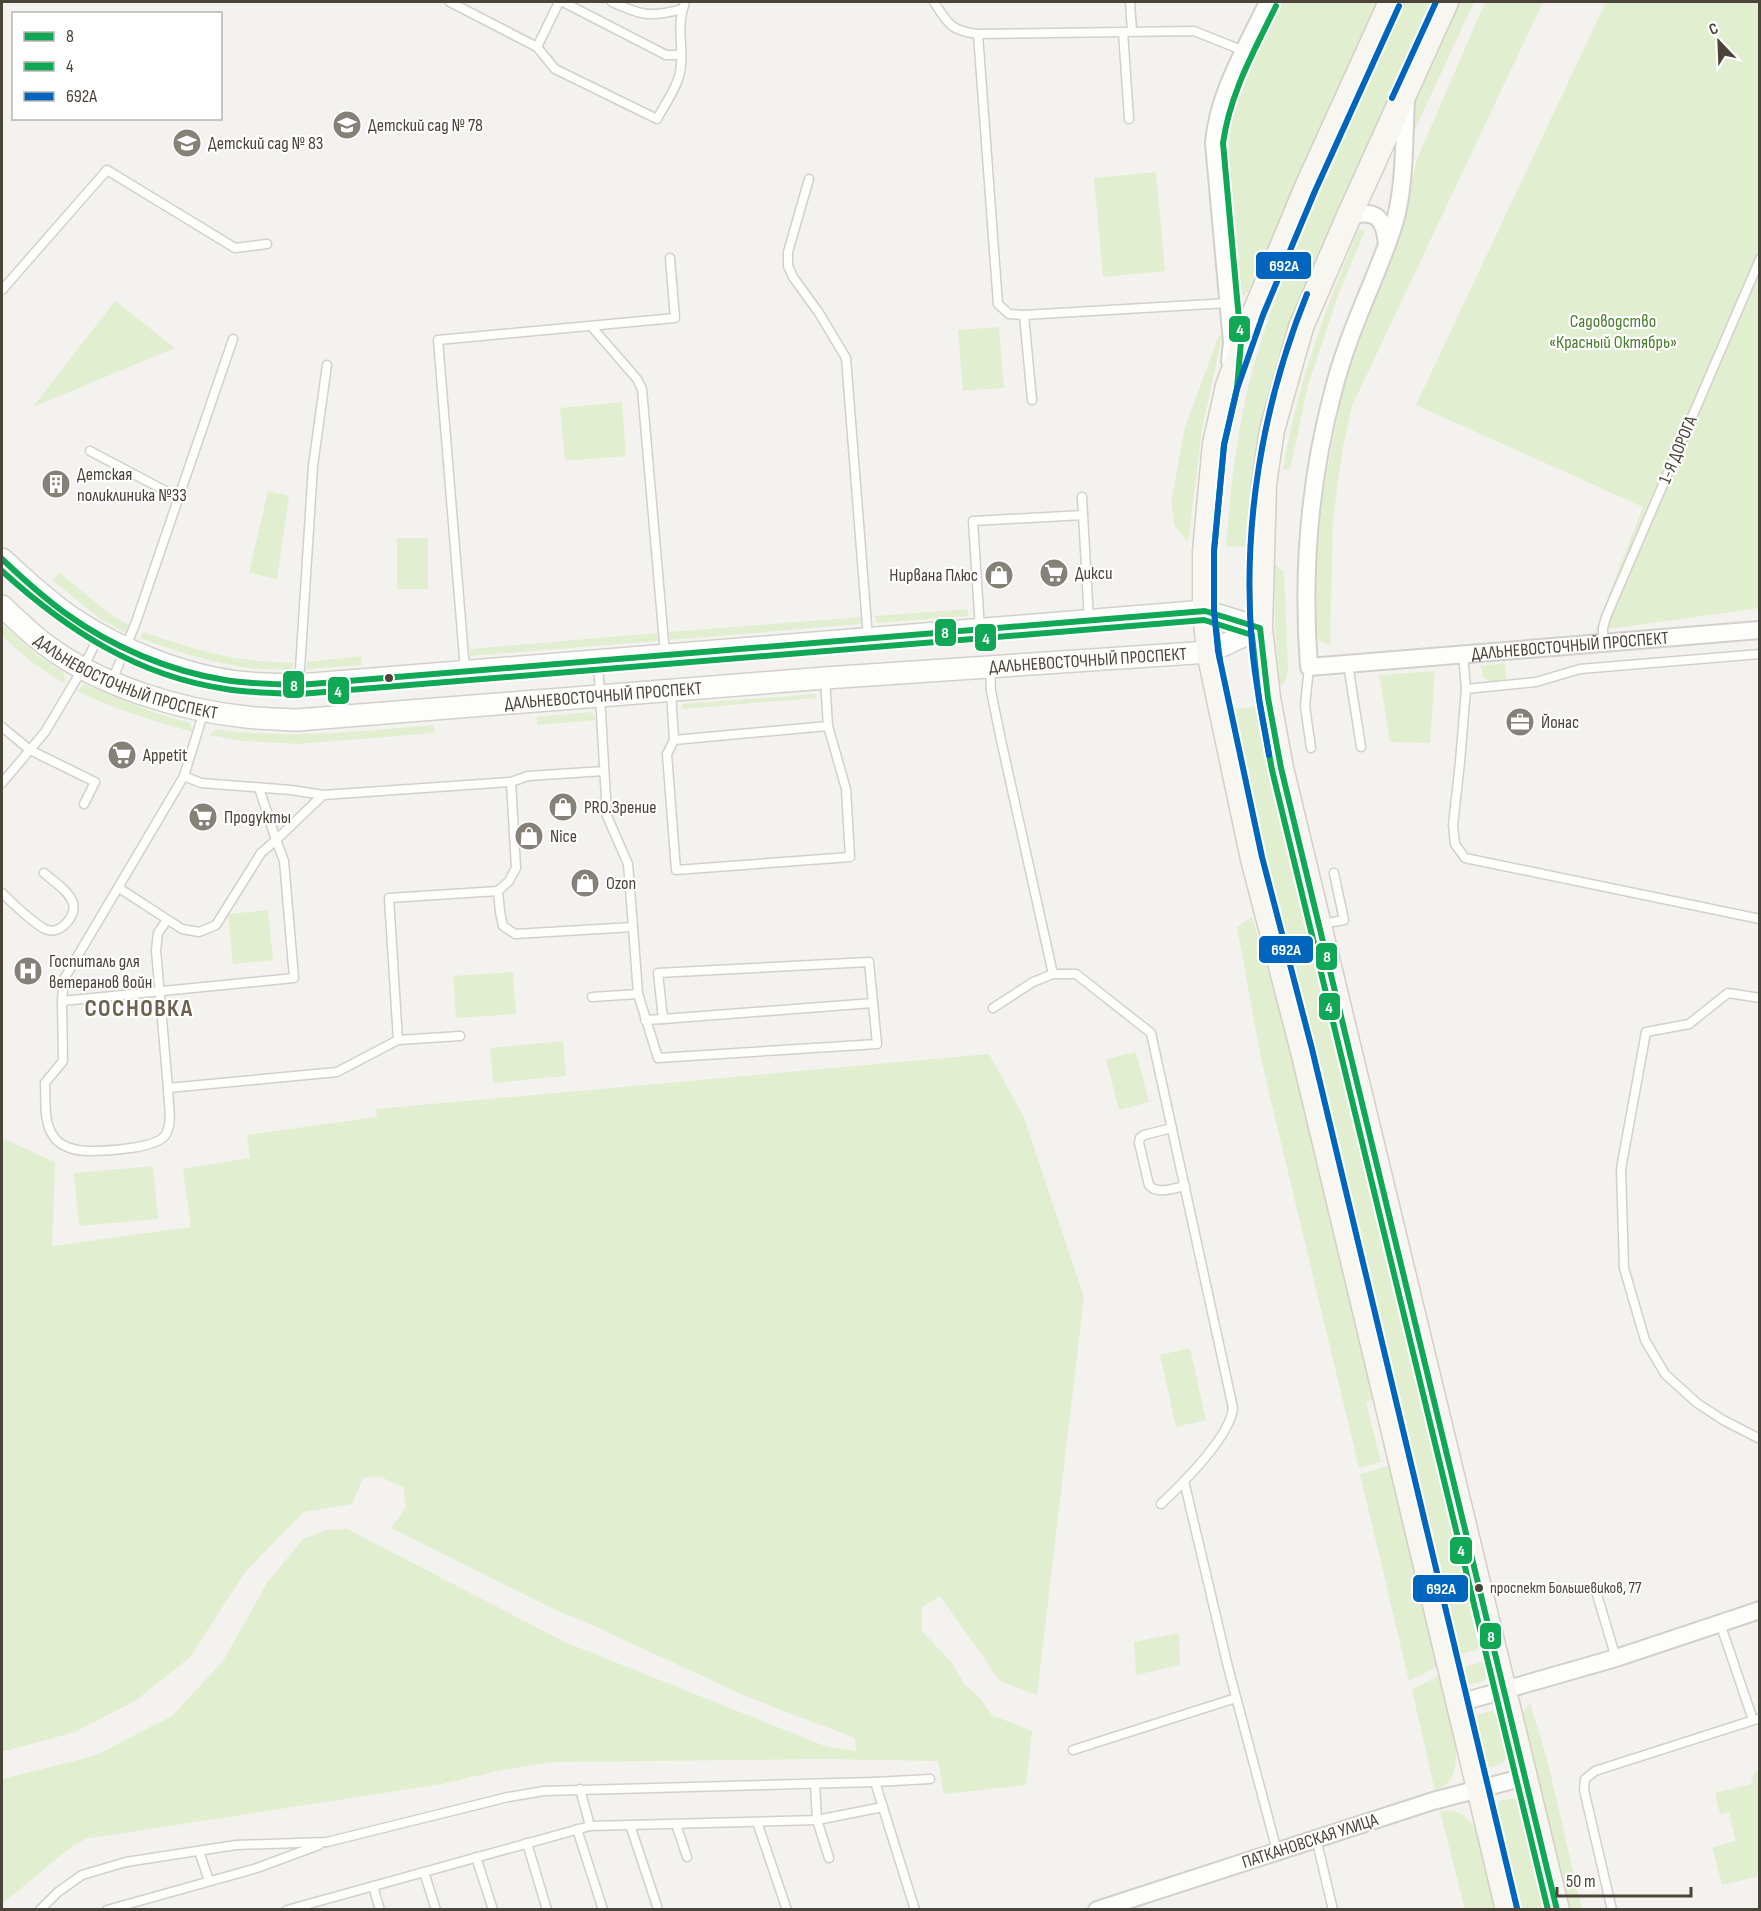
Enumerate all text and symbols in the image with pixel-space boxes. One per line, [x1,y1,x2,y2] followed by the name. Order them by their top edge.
[12,12,222,120] legend
[1689,12,1749,72] north arrow
[1706,19,1721,40] text: С
[66,26,74,47] text: 8
[66,56,74,77] text: 4
[66,86,97,107] text: 692А
[331,109,363,141] school or university icon: Детский сад № 78
[368,115,483,136] place label: Детский сад № 78
[171,127,203,159] school or university icon: Детский сад № 83
[208,133,323,154] place label: Детский сад № 83
[1255,251,1312,280] line badge: 692А
[1269,257,1299,276] text: 692А
[1549,311,1677,353] park label: Садоводство «Красный Октябрь»
[1228,315,1251,343] line badge: 4
[1236,321,1244,340] text: 4
[1654,413,1702,487] street label: 1-Я ДОРОГА
[77,464,187,506] place label: Детская поликлиника №33
[40,468,72,500] building icon: Детская поликлиника №33
[1038,557,1070,589] supermarket icon: Дикси
[983,559,1015,591] shop icon: Нирвана Плюс
[1075,563,1112,584] place label: Дикси
[889,565,978,586] place label: Нирвана Плюс
[934,618,957,647] line badge: 8
[974,623,997,652] line badge: 4
[941,624,949,643] text: 8
[1471,627,1669,664] street label: ДАЛЬНЕВОСТОЧНЫЙ ПРОСПЕКТ
[30,630,219,723] street label: ДАЛЬНЕВОСТОЧНЫЙ ПРОСПЕКТ
[982,630,990,649] text: 4
[988,643,1187,677] street label: ДАЛЬНЕВОСТОЧНЫЙ ПРОСПЕКТ
[282,670,305,699] line badge: 8
[383,672,395,684] unlabelled marker
[327,676,350,705] line badge: 4
[290,677,298,696] text: 8
[504,677,703,714] street label: ДАЛЬНЕВОСТОЧНЫЙ ПРОСПЕКТ
[334,683,342,702] text: 4
[1504,706,1536,738] office icon: Йонас
[1541,712,1579,733] place label: Йонас
[106,739,138,771] supermarket icon: Appetit
[142,745,188,766] place label: Appetit
[547,791,579,823] shop icon: PRO.Зрение
[584,797,657,818] place label: PRO.Зрение
[187,801,219,833] supermarket icon: Продукты
[224,807,291,828] place label: Продукты
[513,820,545,852] shop icon: Nice
[550,826,577,847] place label: Nice
[569,867,601,899] shop icon: Ozon
[606,873,636,894] place label: Ozon
[1258,935,1314,964] line badge: 692А
[1271,941,1301,960] text: 692А
[1315,942,1338,971] line badge: 8
[1323,948,1331,967] text: 8
[49,951,152,993] place label: Госпиталь для ветеранов войн
[12,955,44,987] hospital icon: Госпиталь для ветеранов войн
[1318,992,1341,1021] line badge: 4
[84,994,194,1023] district label: СОСНОВКА
[1325,999,1333,1018] text: 4
[1449,1536,1473,1565] line badge: 4
[1457,1542,1465,1561] text: 4
[1412,1574,1469,1603] line badge: 692А
[1490,1579,1642,1598] place label: проспект Большевиков, 77
[1426,1580,1456,1599] text: 692А
[1473,1582,1485,1594] marker: проспект Большевиков, 77
[1479,1622,1502,1650] line badge: 8
[1487,1628,1495,1647] text: 8
[1239,1809,1381,1873] street label: ПАТКАНОВСКАЯ УЛИЦА
[1557,1860,1690,1898] scale bar
[1566,1871,1596,1892] text: 50 m

